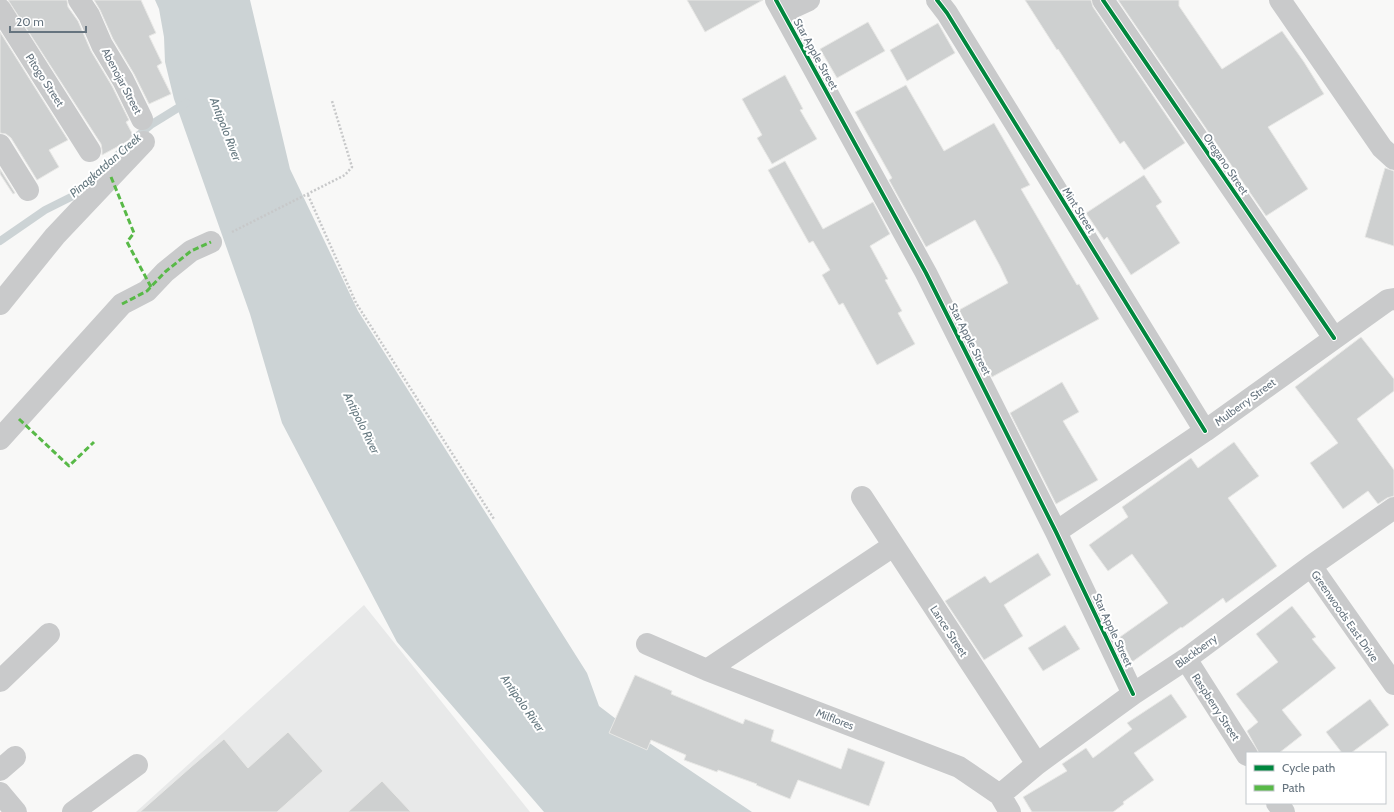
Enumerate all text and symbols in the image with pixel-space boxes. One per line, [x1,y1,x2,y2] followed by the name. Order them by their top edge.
[10,8,86,34] scale bar
[16,14,44,29] text: 20 m
[791,16,841,92] street label: Star Apple Street
[99,46,145,117] street label: Abenojar Street
[23,51,68,109] street label: Pitogo Street
[207,94,245,164] water label: Antipolo River
[66,129,145,200] water label: Pinagkatdan Creek
[1200,131,1252,198] street label: Oregano Street
[1059,184,1099,236] street label: Mint Street
[946,301,994,378] street label: Star Apple Street
[1212,375,1279,429] street label: Mulberry Street
[340,389,384,457] water label: Antipolo River
[1308,568,1382,665] street label: Greenwoods East Drive
[1090,591,1136,669] street label: Star Apple Street
[927,603,971,659] street label: Lance Street
[1172,631,1220,671] street label: Blackberry
[497,671,549,736] water label: Antipolo River
[1189,671,1243,744] street label: Raspberry Street
[814,705,856,733] street label: Milflores
[1246,752,1386,804] legend
[1282,760,1335,775] text: Cycle path
[1282,780,1305,795] text: Path

